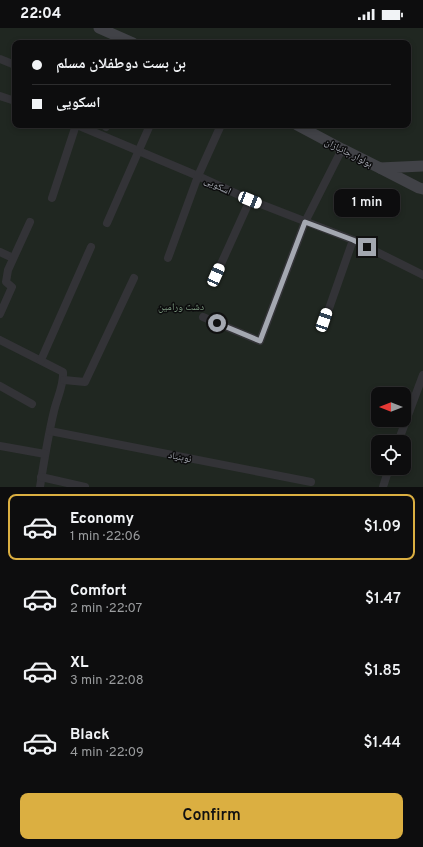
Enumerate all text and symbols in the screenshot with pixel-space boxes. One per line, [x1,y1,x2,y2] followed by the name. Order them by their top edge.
[20,5,62,24] text: 22:04
[56,55,186,74] text: بن بست دوطفلان مسلم
[56,94,101,113] text: اسکویی
[322,136,375,171] street label: بولوار جانبازان
[202,174,233,198] street label: اسکویی
[334,189,400,217] callout: 1 min
[237,190,263,210] car
[352,195,382,211] text: 1 min
[358,238,376,256] route end
[206,262,226,288] car
[158,301,204,314] park label: دشت ورامین
[314,307,334,333] car
[208,314,226,332] route start
[371,387,411,427] north arrow
[371,387,411,475] map controls
[371,435,411,475] button: locate
[167,449,193,466] street label: نوبنیاد
[22,509,58,545] icon: car
[70,510,134,529] text: Economy
[364,518,401,537] text: $1.09
[70,529,141,545] text: 1 min · 22:06
[22,581,58,617] icon: car
[70,582,127,601] text: Comfort
[365,590,401,609] text: $1.47
[70,601,142,617] text: 2 min · 22:07
[22,653,58,689] icon: car
[70,654,88,673] text: XL
[364,662,401,681] text: $1.85
[70,673,144,689] text: 3 min · 22:08
[22,725,58,761] icon: car
[70,726,110,745] text: Black
[364,734,401,753] text: $1.44
[70,745,144,761] text: 4 min · 22:09
[20,793,403,839] button: Confirm

